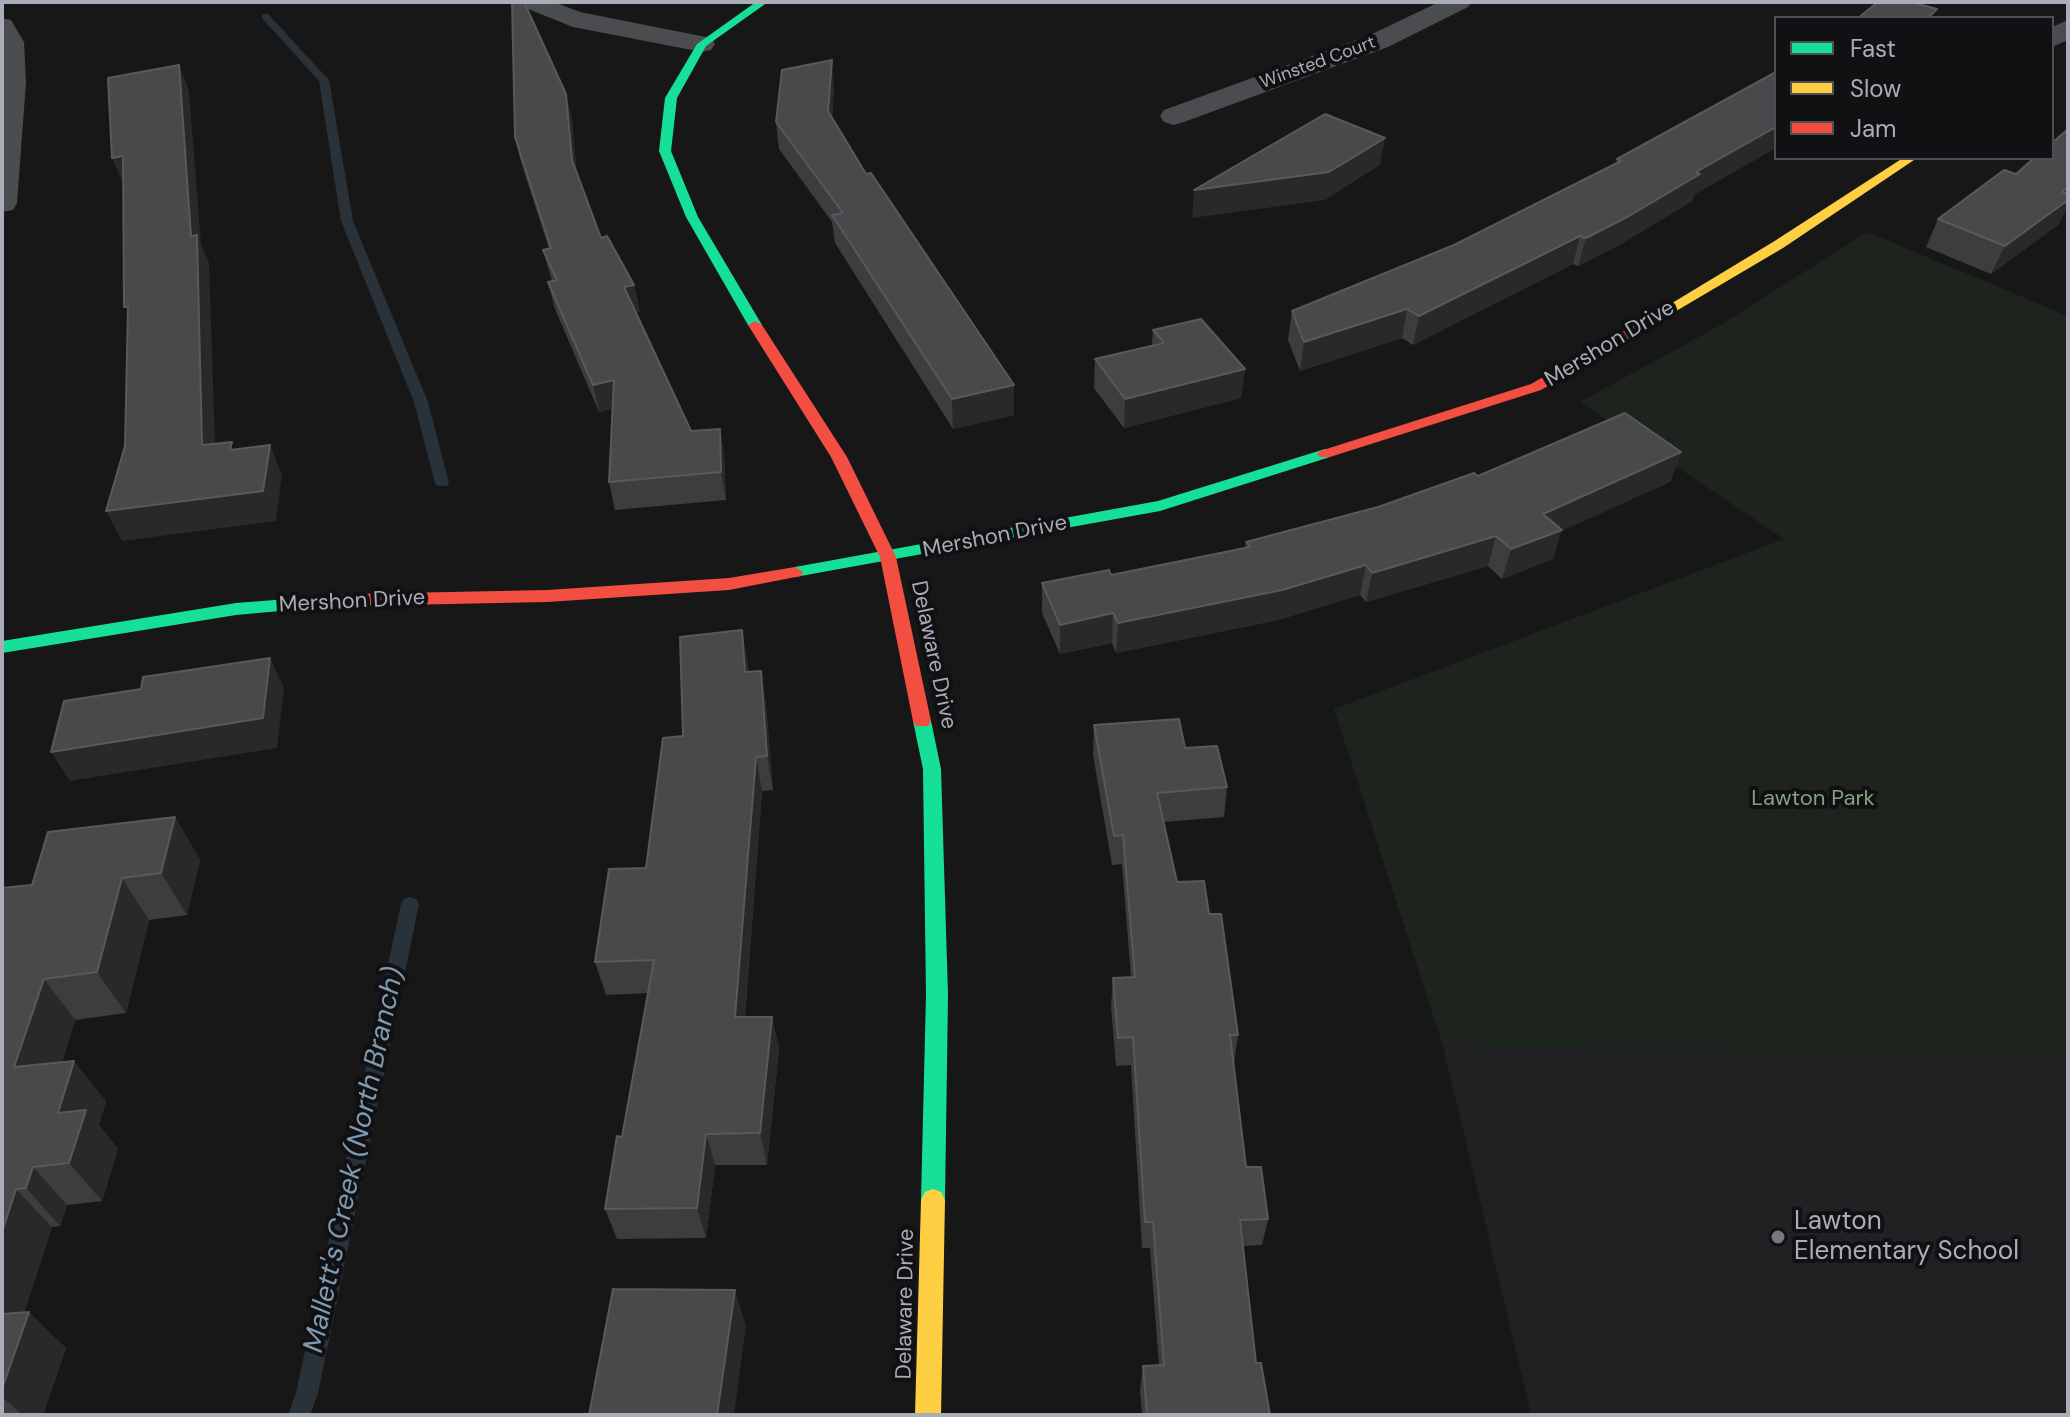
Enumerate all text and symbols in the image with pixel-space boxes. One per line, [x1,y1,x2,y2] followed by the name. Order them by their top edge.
[1774,16,2054,160] legend
[1257,32,1379,94] street label: Winsted Court
[1850,33,1896,64] text: Fast
[1850,73,1901,104] text: Slow
[1850,113,1896,144] text: Jam
[1540,295,1680,393] street label: Mershon Drive
[921,510,1069,564] street label: Mershon Drive
[904,578,962,732] street label: Delaware Drive
[278,585,426,619] street label: Mershon Drive
[1751,786,1875,812] park label: Lawton Park
[298,964,412,1356] water label: Mallett's Creek (North Branch)
[1794,1206,2019,1268] place label: Lawton Elementary School
[891,1228,921,1380] street label: Delaware Drive
[1769,1228,1787,1246] marker: Lawton Elementary School

